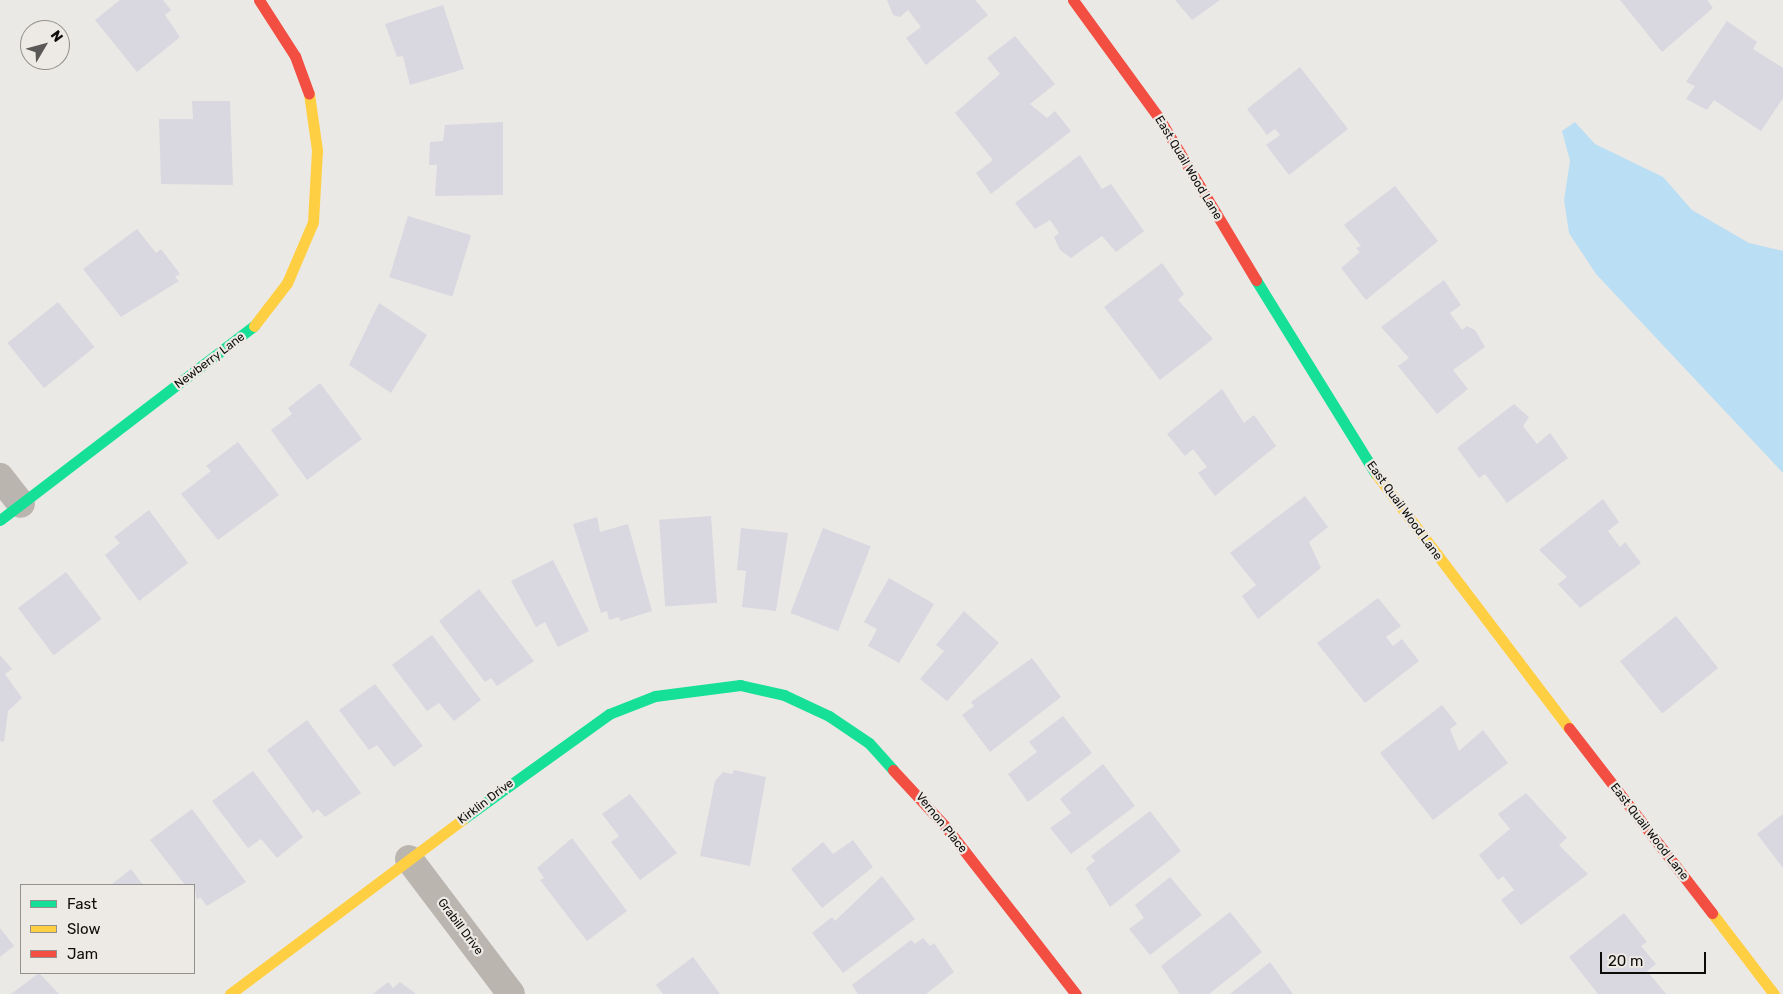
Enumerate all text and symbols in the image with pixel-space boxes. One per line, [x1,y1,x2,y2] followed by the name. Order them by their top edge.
[20,20,70,70] north arrow
[47,27,66,45] text: N
[1151,113,1225,223] street label: East Quail Wood Lane
[172,330,248,392] street label: Newberry Lane
[1363,459,1445,563] street label: East Quail Wood Lane
[455,776,517,828] street label: Kirklin Drive
[1607,781,1691,883] street label: East Quail Wood Lane
[912,790,970,856] street label: Vernon Place
[20,884,195,974] legend
[67,895,97,913] text: Fast
[434,896,486,958] street label: Grabill Drive
[67,920,100,938] text: Slow
[1603,942,1709,974] scale bar
[67,945,98,963] text: Jam
[1608,952,1643,970] text: 20 m

